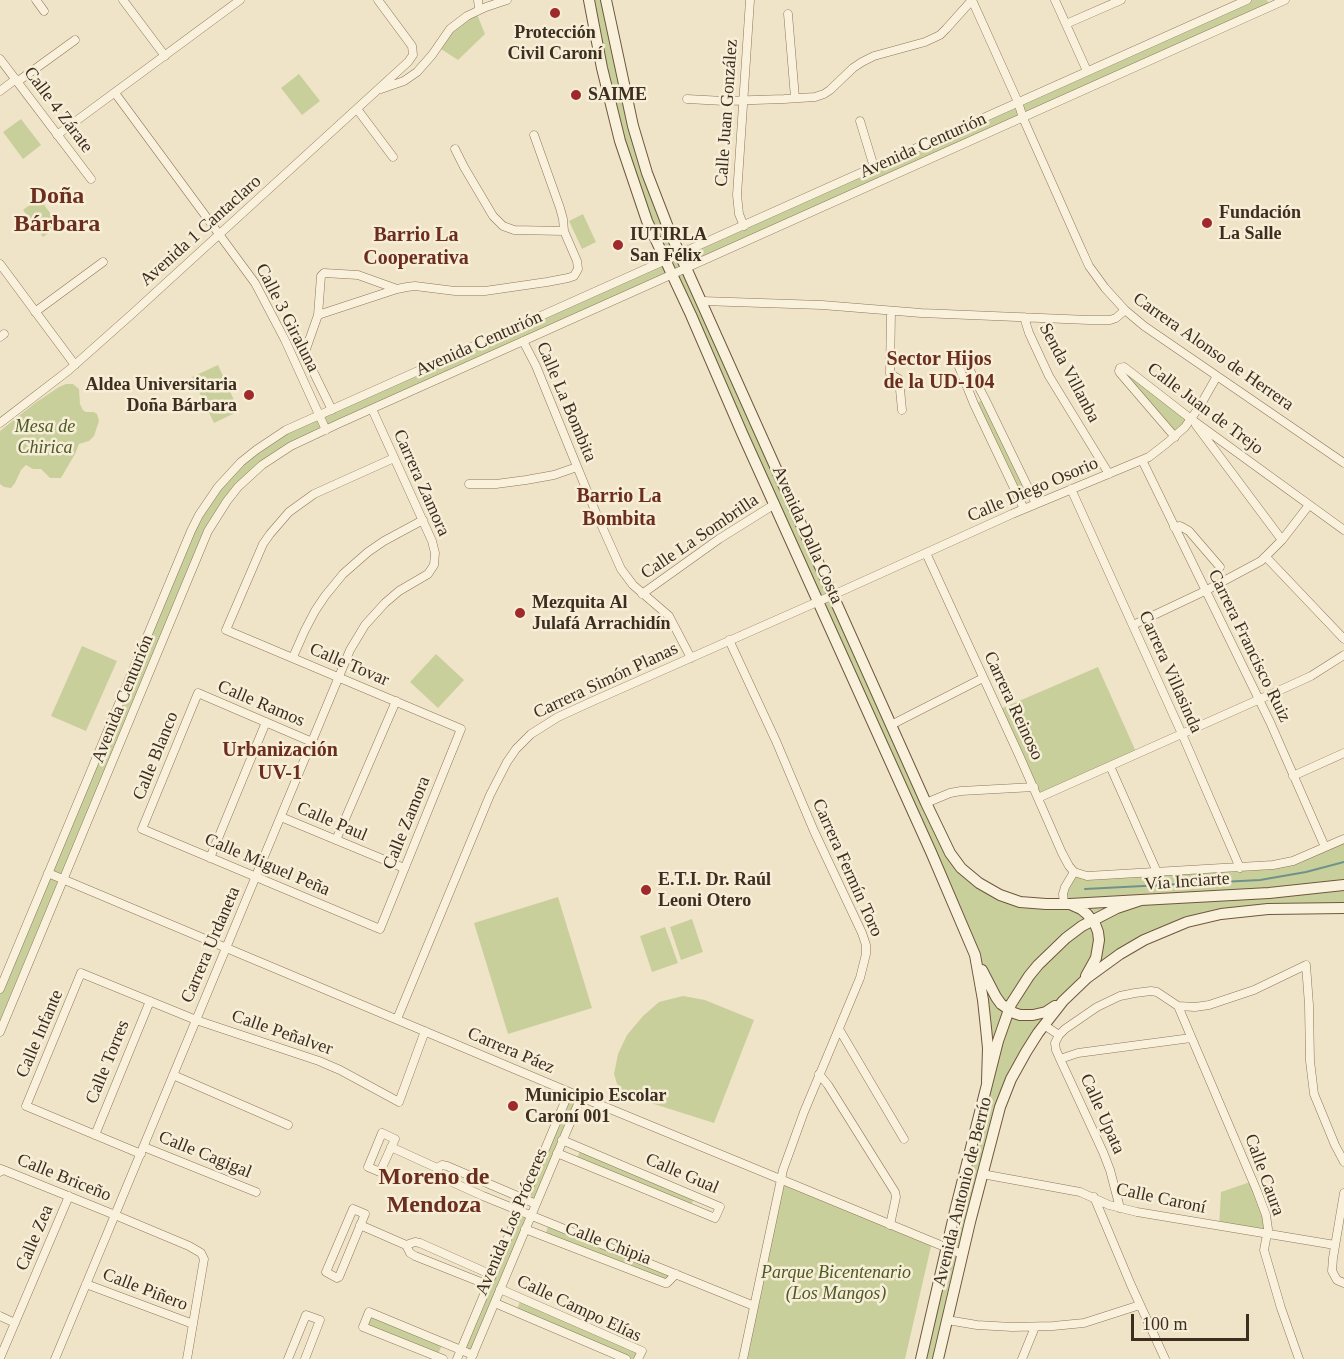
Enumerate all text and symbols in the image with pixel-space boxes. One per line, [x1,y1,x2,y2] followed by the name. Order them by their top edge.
[548,6,562,20] marker: Protección Civil Caroní
[507,22,603,64] place label: Protección Civil Caroní
[711,38,743,188] street label: Calle Juan González
[19,63,97,157] street label: Calle 4 Zárate
[588,84,647,106] place label: SAIME
[569,88,583,102] marker: SAIME
[856,108,990,184] street label: Avenida Centurión
[136,171,266,291] street label: Avenida 1 Cantaclaro
[14,183,100,239] district label: Doña Bárbara
[1219,202,1301,244] place label: Fundación La Salle
[1200,216,1214,230] marker: Fundación La Salle
[363,224,469,271] district label: Barrio La Cooperativa
[630,224,707,266] place label: IUTIRLA San Félix
[611,238,625,252] marker: IUTIRLA San Félix
[250,260,324,376] street label: Calle 3 Giraluna
[1128,288,1298,416] street label: Carrera Alonso de Herrera
[412,306,546,382] street label: Avenida Centurión
[1034,320,1104,426] street label: Senda Villanba
[531,339,601,465] street label: Calle La Bombita
[883,348,995,395] district label: Sector Hijos de la UD-104
[1143,358,1267,460] street label: Calle Juan de Trejo
[86,374,237,416] place label: Aldea Universitaria Doña Bárbara
[242,388,256,402] marker: Aldea Universitaria Doña Bárbara
[15,416,75,458] park label: Mesa de Chirica
[388,426,454,540] street label: Carrera Zamora
[964,453,1102,527] street label: Calle Diego Osorio
[767,463,847,607] street label: Avenida Dalla Costa
[577,485,661,532] district label: Barrio La Bombita
[637,490,763,584] street label: Calle La Sombrilla
[1203,566,1295,726] street label: Carrera Francisco Ruiz
[532,592,671,634] place label: Mezquita Al Julafá Arrachidín
[513,606,527,620] marker: Mezquita Al Julafá Arrachidín
[1133,608,1207,736] street label: Carrera Villasinda
[87,632,159,766] street label: Avenida Centurión
[530,638,682,724] street label: Carrera Simón Planas
[306,639,392,691] street label: Calle Tovar
[978,648,1048,764] street label: Carrera Reinoso
[214,676,308,732] street label: Calle Ramos
[128,709,184,803] street label: Calle Blanco
[222,739,338,786] district label: Urbanización UV-1
[379,773,435,873] street label: Calle Zamora
[807,796,887,940] street label: Carrera Fermín Toro
[293,798,371,846] street label: Calle Paul
[201,829,333,901] street label: Calle Miguel Peña
[1144,868,1230,896] street label: Vía Inciarte
[658,869,771,912] place label: E.T.I. Dr. Raúl Leoni Otero
[639,883,653,897] marker: E.T.I. Dr. Raúl Leoni Otero
[177,884,245,1006] street label: Carrera Urdaneta
[12,987,68,1081] street label: Calle Infante
[229,1006,335,1060] street label: Calle Peñalver
[81,1017,135,1107] street label: Calle Torres
[464,1023,558,1079] street label: Carrera Páez
[1075,1071,1129,1157] street label: Calle Upata
[525,1085,667,1128] place label: Municipio Escolar Caroní 001
[929,1095,997,1289] street label: Avenida Antonio de Berrío
[506,1099,520,1113] marker: Municipio Escolar Caroní 001
[155,1127,255,1183] street label: Calle Cagigal
[1239,1131,1289,1219] street label: Calle Caura
[471,1145,553,1299] street label: Avenida Los Próceres
[14,1149,114,1207] street label: Calle Briceño
[642,1149,722,1199] street label: Calle Gual
[379,1164,489,1220] district label: Moreno de Mendoza
[1114,1179,1208,1219] street label: Calle Caroní
[11,1202,59,1274] street label: Calle Zea
[562,1218,654,1270] street label: Calle Chipia
[761,1262,911,1304] park label: Parque Bicentenario (Los Mangos)
[99,1264,191,1316] street label: Calle Piñero
[513,1271,645,1347] street label: Calle Campo Elías
[1134,1302,1252,1340] scale bar
[1142,1314,1188,1334] text: 100 m

